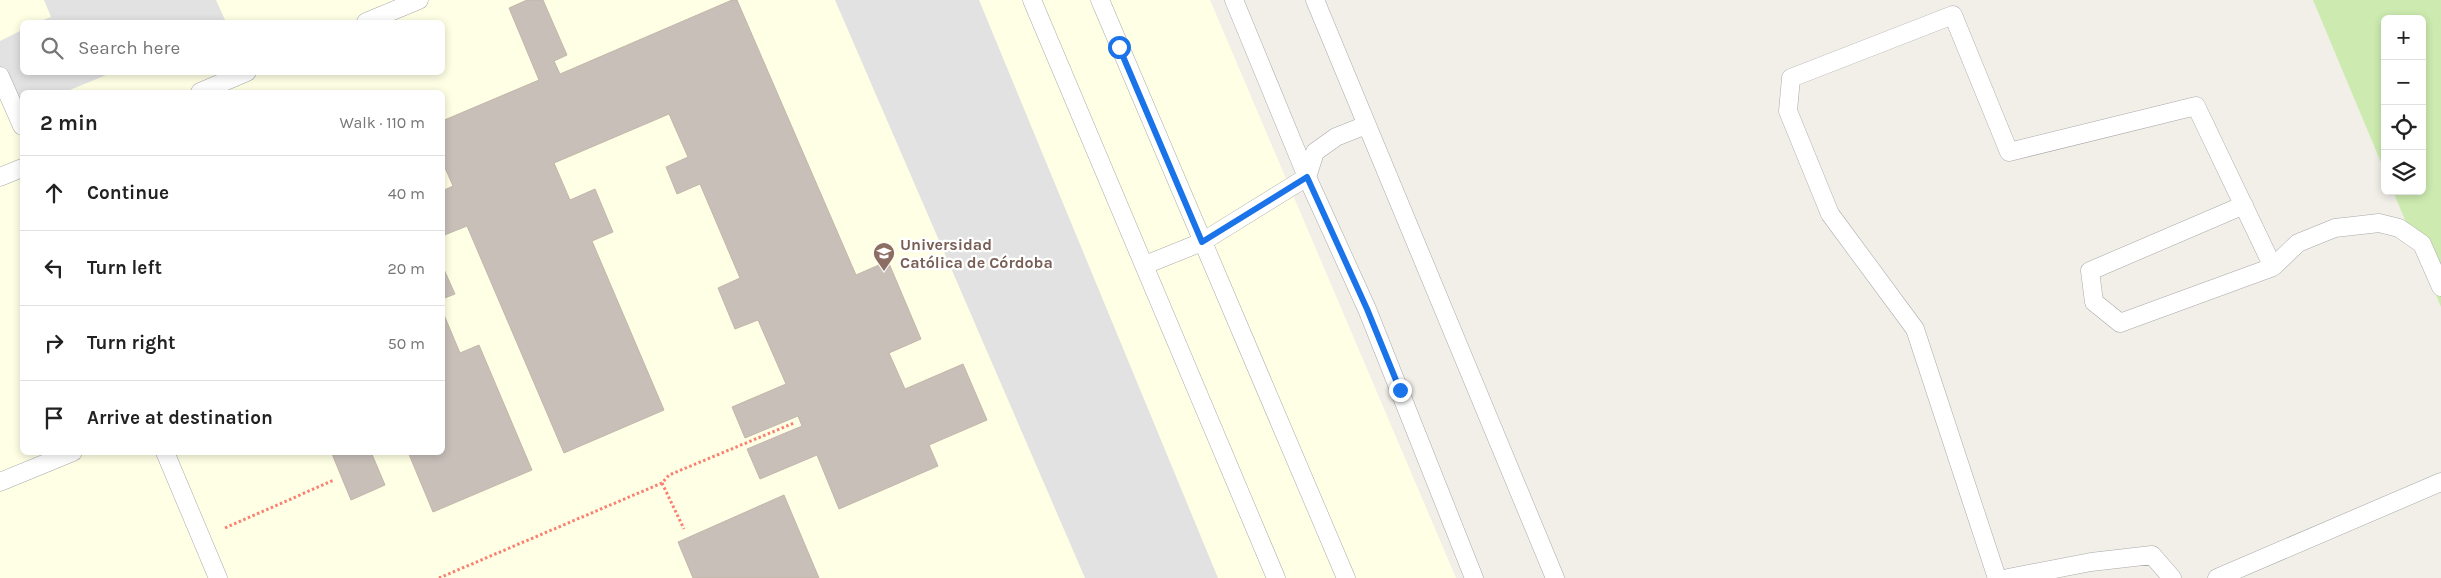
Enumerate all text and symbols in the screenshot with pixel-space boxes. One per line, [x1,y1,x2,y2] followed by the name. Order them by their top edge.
[2381,15,2426,195] map controls
[2381,15,2426,60] button: +
[20,20,445,75] search box
[38,34,66,62] icon: search
[1108,36,1131,59] route start
[78,37,180,59] text: Search here
[2381,60,2426,105] button: −
[2381,105,2426,150] button: locate
[40,111,98,135] text: 2 min
[340,113,425,132] text: Walk · 110 m
[2381,150,2426,195] button: layers
[40,179,68,207] icon: ahead
[87,182,169,204] text: Continue
[388,184,425,203] text: 40 m
[900,235,1053,272] place label: Universidad Católica de Córdoba
[872,241,896,272] school or university icon: Universidad Católica de Córdoba
[40,254,68,282] icon: left
[87,257,162,279] text: Turn left
[387,259,425,278] text: 20 m
[40,329,68,357] icon: right
[87,332,176,354] text: Turn right
[388,334,425,353] text: 50 m
[1389,379,1412,402] route end
[40,404,68,432] icon: arrive
[87,407,273,429] text: Arrive at destination

